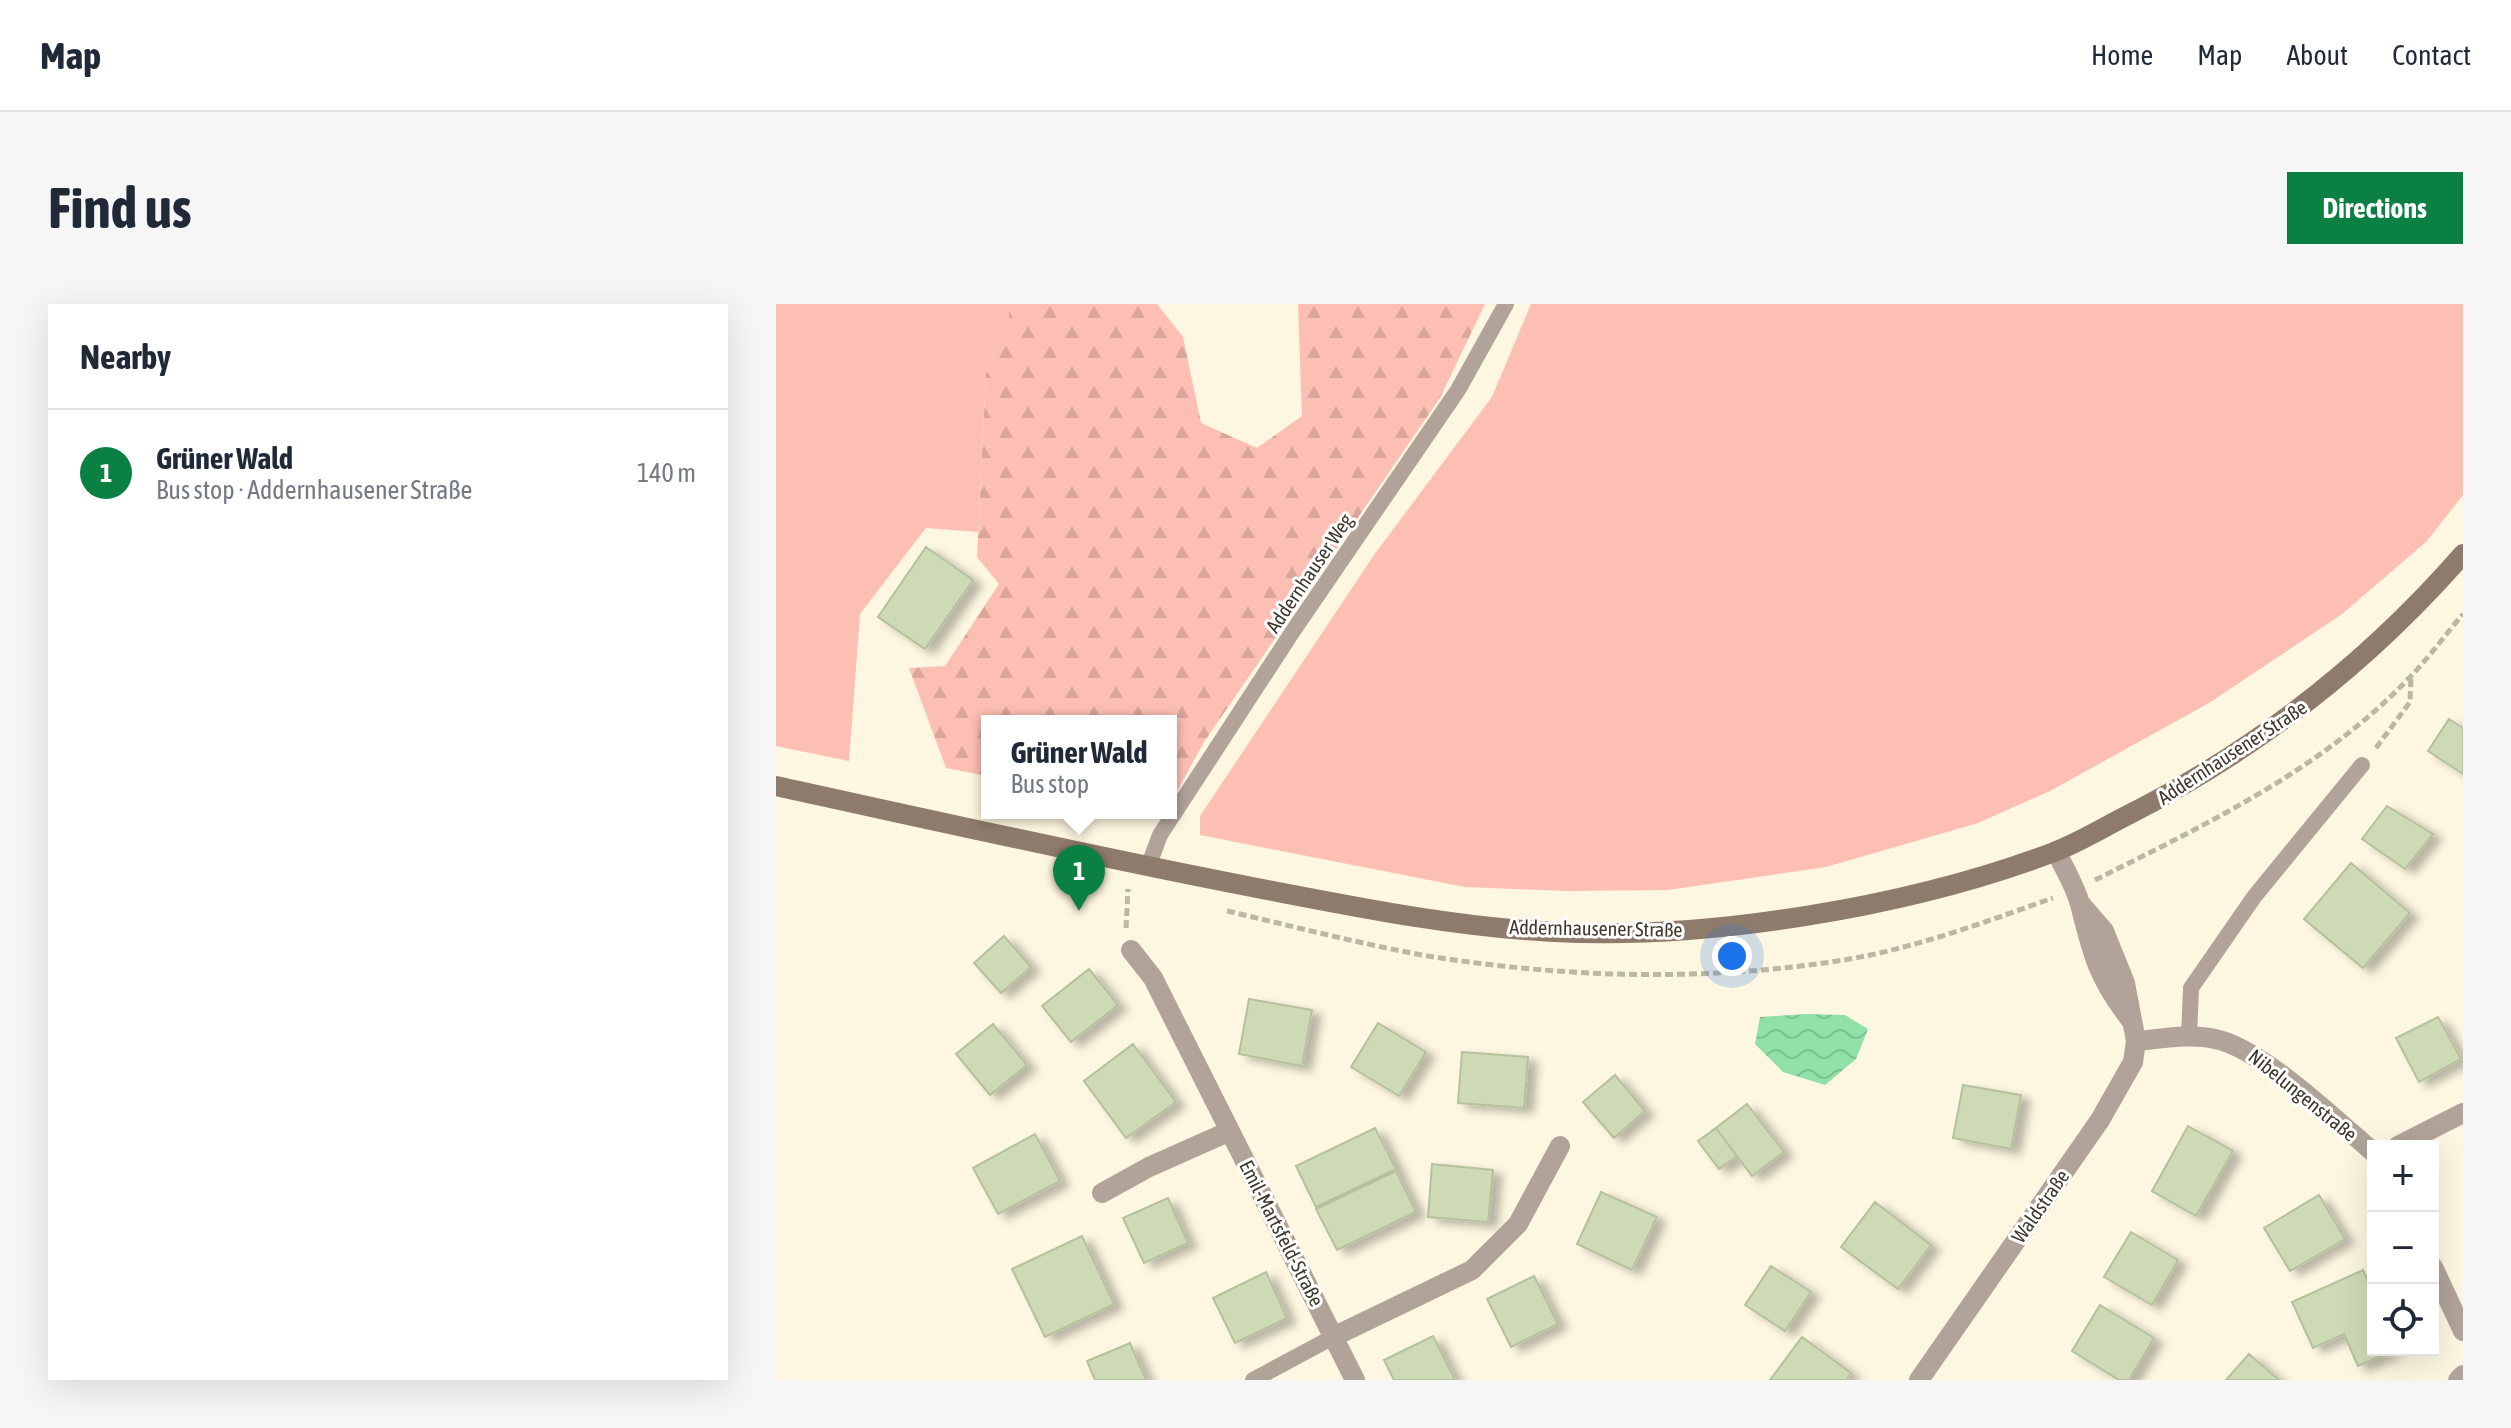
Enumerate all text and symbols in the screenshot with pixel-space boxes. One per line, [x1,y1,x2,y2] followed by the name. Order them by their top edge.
[40,34,101,77] text: Map
[2091,39,2153,71] text: Home
[2197,39,2242,71] text: Map
[2286,39,2348,71] text: About
[2392,39,2471,71] text: Contact
[2287,172,2463,244] button: Directions
[48,176,192,240] text: Find us
[80,337,171,376] text: Nearby
[156,441,293,475] text: Grüner Wald
[100,458,112,488] text: 1
[637,458,696,488] text: 140 m
[156,475,472,505] text: Bus stop · Addernhausener Straße
[1261,509,1357,637] street label: Addernhauser Weg
[2153,695,2311,809] street label: Addernhausener Straße
[981,715,1177,819] popup
[1010,735,1148,769] text: Grüner Wald
[1010,769,1089,799] text: Bus stop
[1053,845,1105,911] pin: 1
[1509,915,1683,941] street label: Addernhausener Straße
[1712,936,1752,976] your location
[2244,1044,2362,1146] street label: Nibelungenstraße
[2367,1140,2439,1356] map controls
[2367,1140,2439,1212] button: +
[1235,1156,1329,1310] street label: Emil-Martsfeld-Straße
[2007,1165,2073,1247] street label: Waldstraße
[2367,1212,2439,1284] button: −
[2367,1284,2439,1356] button: locate

